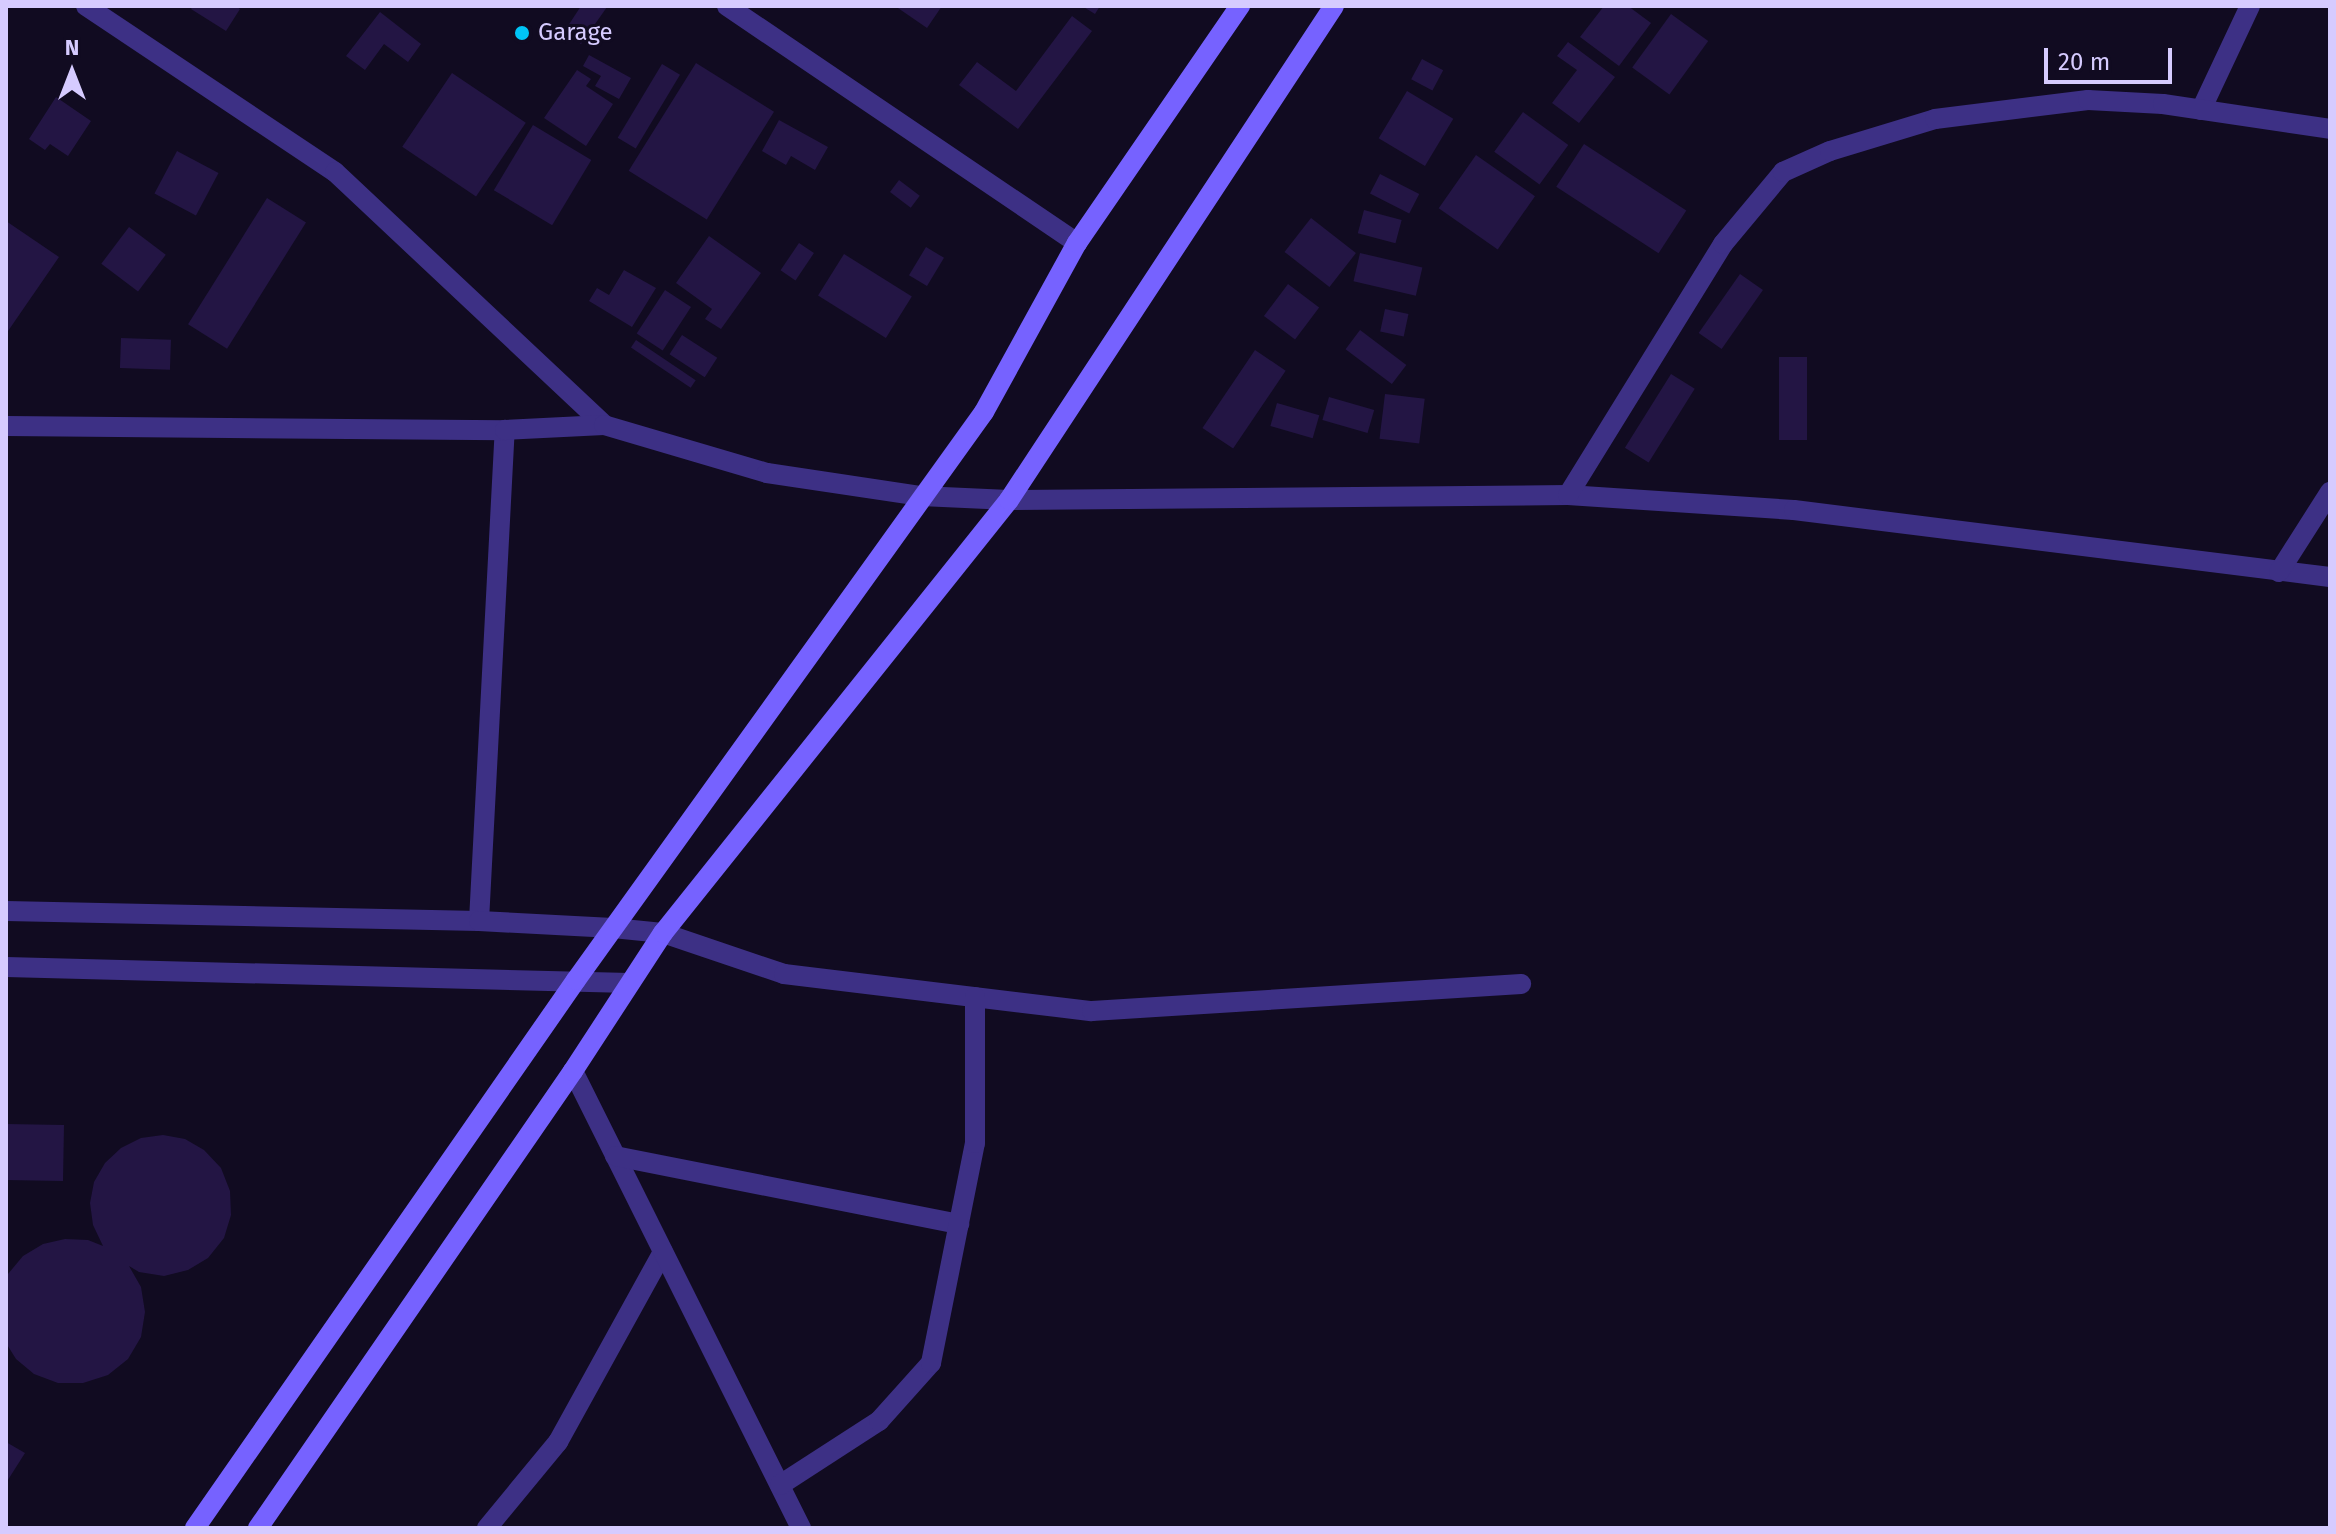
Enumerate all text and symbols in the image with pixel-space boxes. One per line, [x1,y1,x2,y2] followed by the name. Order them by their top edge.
[538,19,613,47] place label: Garage
[513,24,531,42] marker: Garage
[32,32,112,112] north arrow
[2048,32,2176,82] scale bar
[65,34,79,61] text: N
[2058,48,2110,76] text: 20 m

